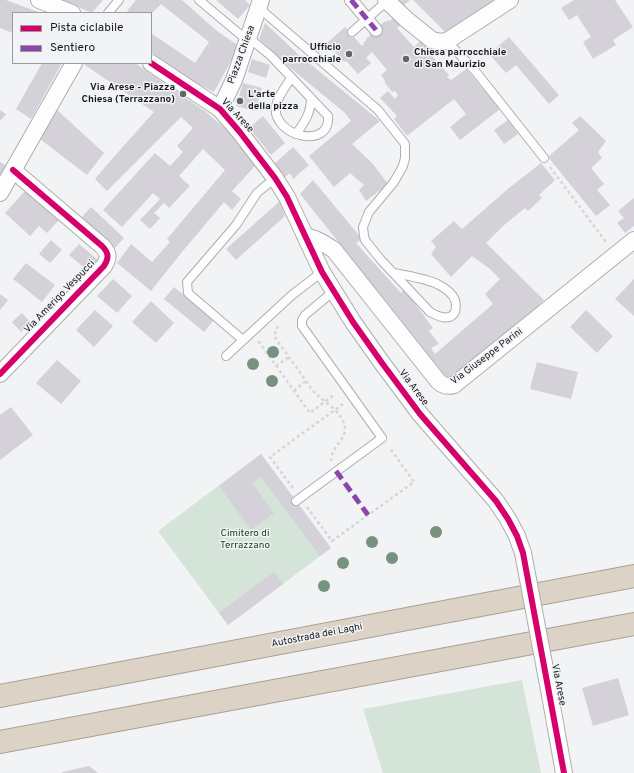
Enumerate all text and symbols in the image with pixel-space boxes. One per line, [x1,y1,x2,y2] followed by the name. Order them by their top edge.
[12,12,152,64] legend
[50,20,124,36] text: Pista ciclabile
[226,24,258,86] street label: Piazza Chiesa
[50,40,95,56] text: Sentiero
[282,42,341,66] place label: Ufficio parrocchiale
[414,47,506,70] place label: Chiesa parrocchiale di San Maurizio
[344,49,354,59] marker: Ufficio parrocchiale
[401,54,411,64] marker: Chiesa parrocchiale di San Maurizio
[82,82,175,106] place label: Via Arese - Piazza Chiesa (Terrazzano)
[178,89,188,99] marker: Via Arese - Piazza Chiesa (Terrazzano)
[248,89,298,112] place label: L'arte della pizza
[218,96,256,136] street label: Via Arese
[235,96,245,106] marker: L'arte della pizza
[22,258,98,336] street label: Via Amerigo Vespucci
[449,326,525,388] street label: Via Giuseppe Parini
[395,367,431,409] street label: Via Arese
[220,528,270,552] park label: Cimitero di Terrazzano
[270,621,364,651] street label: Autostrada dei Laghi
[548,663,568,707] street label: Via Arese

